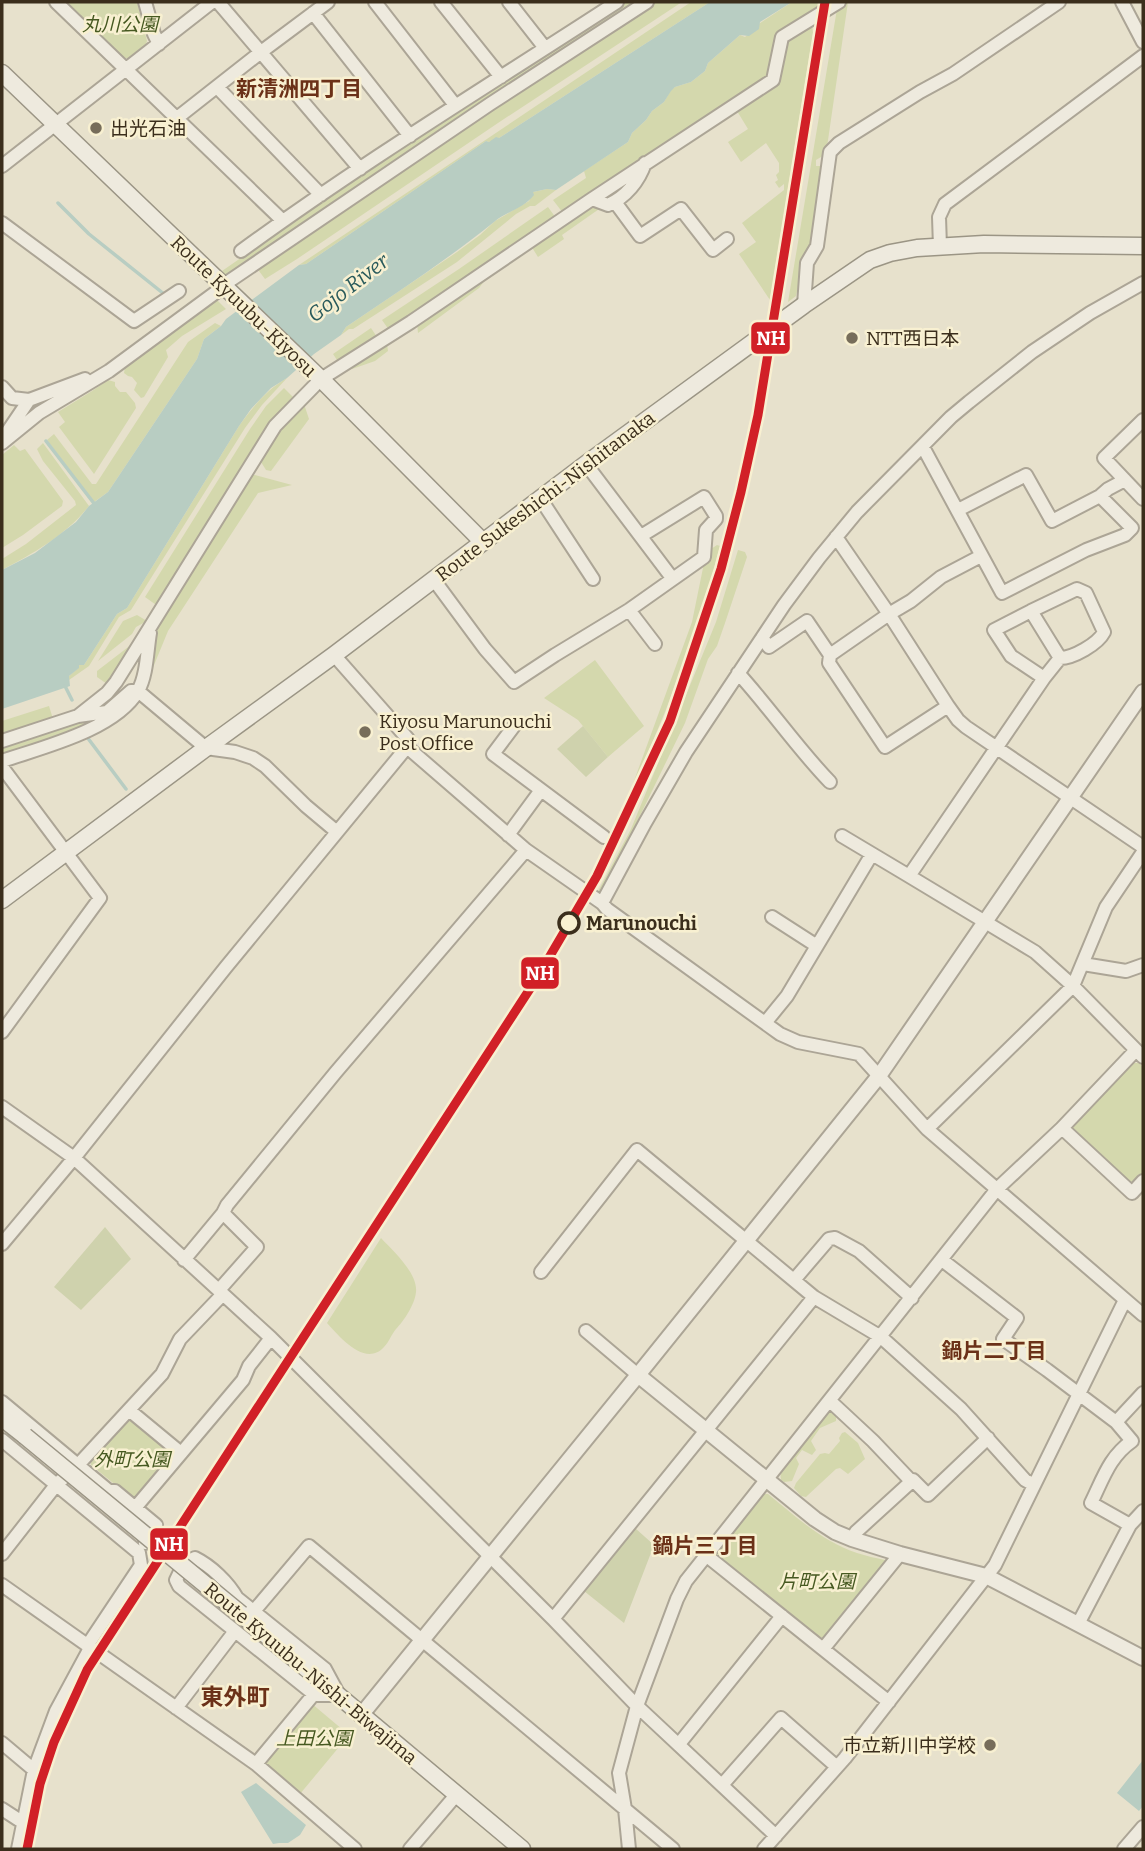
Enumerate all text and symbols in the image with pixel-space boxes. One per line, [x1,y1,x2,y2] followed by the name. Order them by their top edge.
[82,13,161,36] park label: 丸川公園
[236,76,362,102] district label: 新清洲四丁目
[110,117,186,140] place label: 出光石油
[88,120,104,136] marker: 出光石油
[166,231,321,382] street label: Route Kyuubu-Kiyosu
[302,247,395,328] water label: Gojo River
[750,321,791,355] line badge: NH
[756,327,786,350] text: NH
[866,327,960,350] place label: NTT西日本
[844,330,860,346] marker: NTT西日本
[431,406,660,586] street label: Route Sukeshichi-Nishitanaka
[379,710,552,755] place label: Kiyosu Marunouchi Post Office
[357,724,373,740] marker: Kiyosu Marunouchi Post Office
[558,912,580,934] marker: Marunouchi
[586,912,697,935] place label: Marunouchi
[520,956,560,990] line badge: NH
[525,962,555,985] text: NH
[942,1338,1047,1364] district label: 鍋片二丁目
[94,1448,173,1471] park label: 外町公園
[149,1527,189,1561] line badge: NH
[154,1533,184,1556] text: NH
[653,1533,758,1559] district label: 鍋片三丁目
[779,1570,858,1593] park label: 片町公園
[199,1577,422,1770] street label: Route Kyuubu-Nishi-Biwajima
[201,1683,270,1711] district label: 東外町
[276,1727,355,1750] park label: 上田公園
[843,1734,976,1757] place label: 市立新川中学校
[982,1737,998,1753] marker: 市立新川中学校

